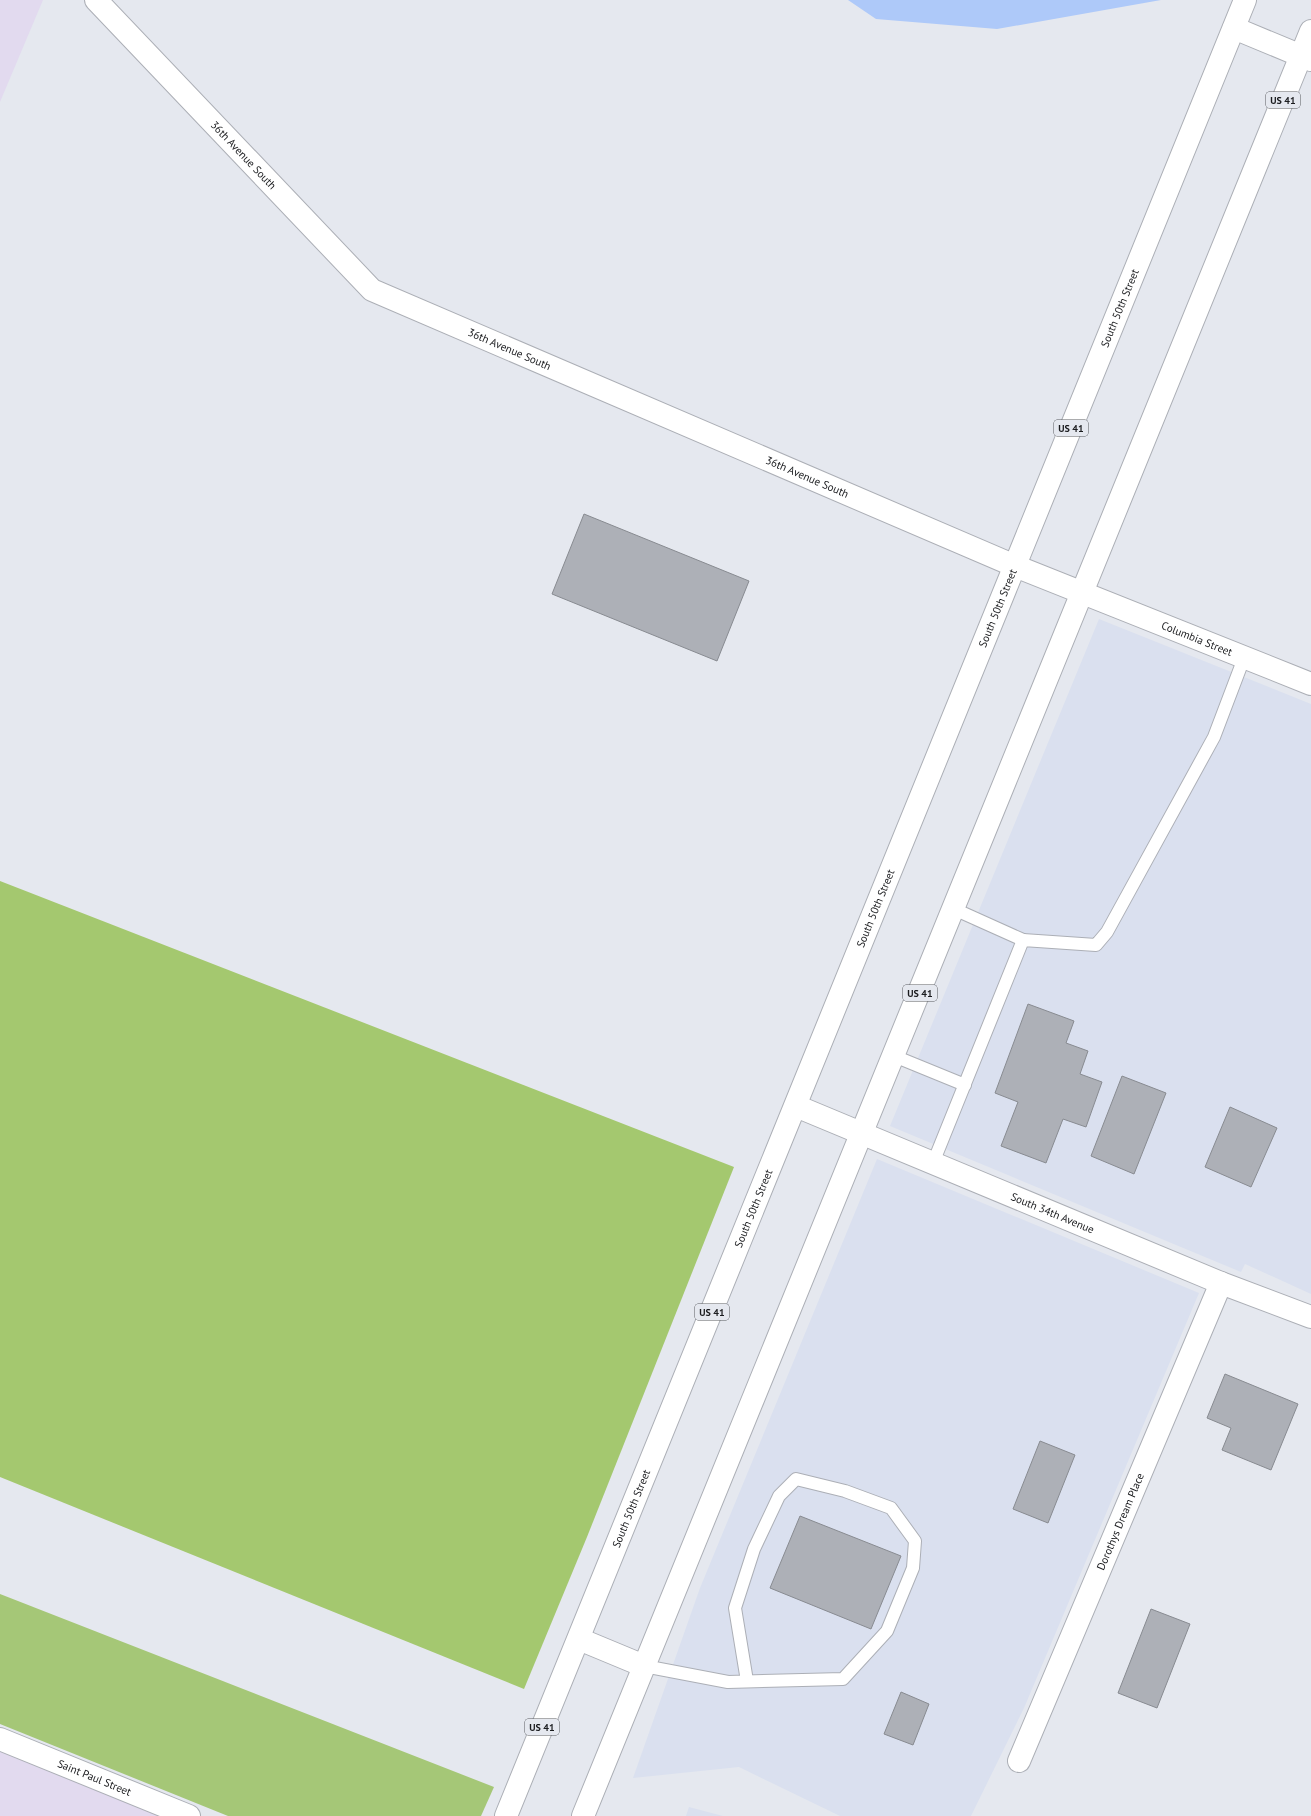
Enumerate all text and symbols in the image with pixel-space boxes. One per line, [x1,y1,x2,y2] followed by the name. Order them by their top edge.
[1266,92,1300,108] road number: US 41
[208,118,279,192] street label: 36th Avenue South
[1097,267,1142,349] street label: South 50th Street
[466,325,553,373] street label: 36th Avenue South
[1054,420,1088,436] road number: US 41
[764,453,851,501] street label: 36th Avenue South
[975,567,1020,649] street label: South 50th Street
[1159,618,1235,659] street label: Columbia Street
[853,867,898,949] street label: South 50th Street
[903,985,937,1001] road number: US 41
[731,1167,776,1250] street label: South 50th Street
[1009,1189,1097,1237] street label: South 34th Avenue
[695,1304,729,1320] road number: US 41
[609,1467,653,1550] street label: South 50th Street
[1093,1470,1147,1572] street label: Dorothys Dream Place
[525,1719,559,1735] road number: US 41
[56,1756,134,1799] street label: Saint Paul Street

